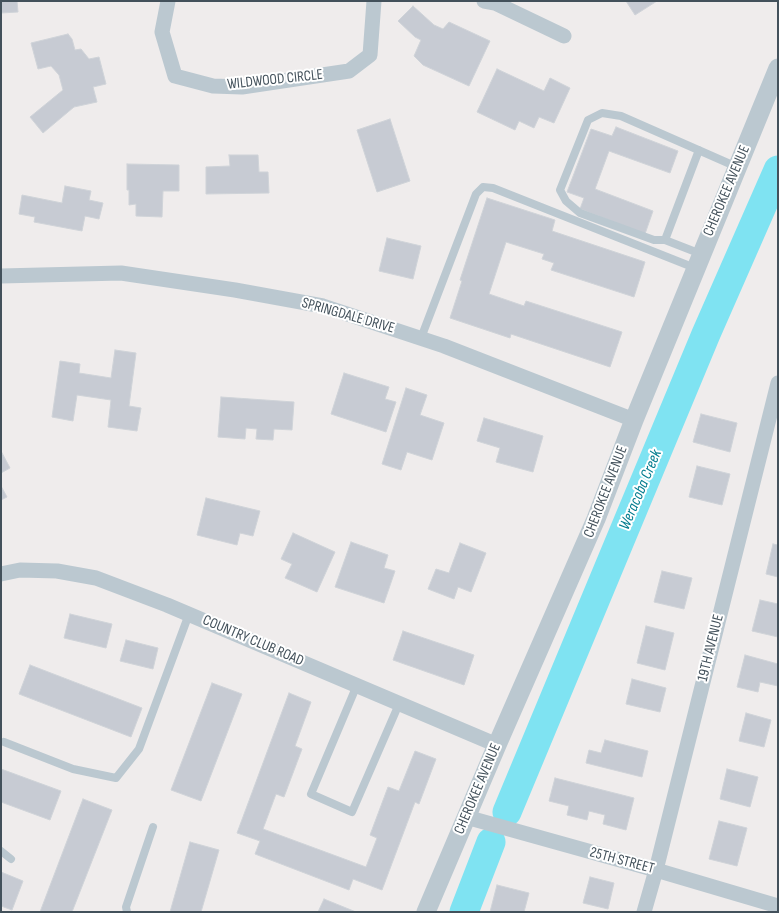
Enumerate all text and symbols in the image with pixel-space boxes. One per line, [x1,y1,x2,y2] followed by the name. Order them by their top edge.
[226,66,324,94] street label: WILDWOOD CIRCLE
[700,143,754,239] street label: CHEROKEE AVENUE
[299,294,397,338] street label: SPRINGDALE DRIVE
[580,444,632,540] street label: CHEROKEE AVENUE
[615,447,667,533] water label: Weracoba Creek
[200,612,306,670] street label: COUNTRY CLUB ROAD
[694,613,728,683] street label: 19TH AVENUE
[451,741,505,837] street label: CHEROKEE AVENUE
[588,844,656,878] street label: 25TH STREET

